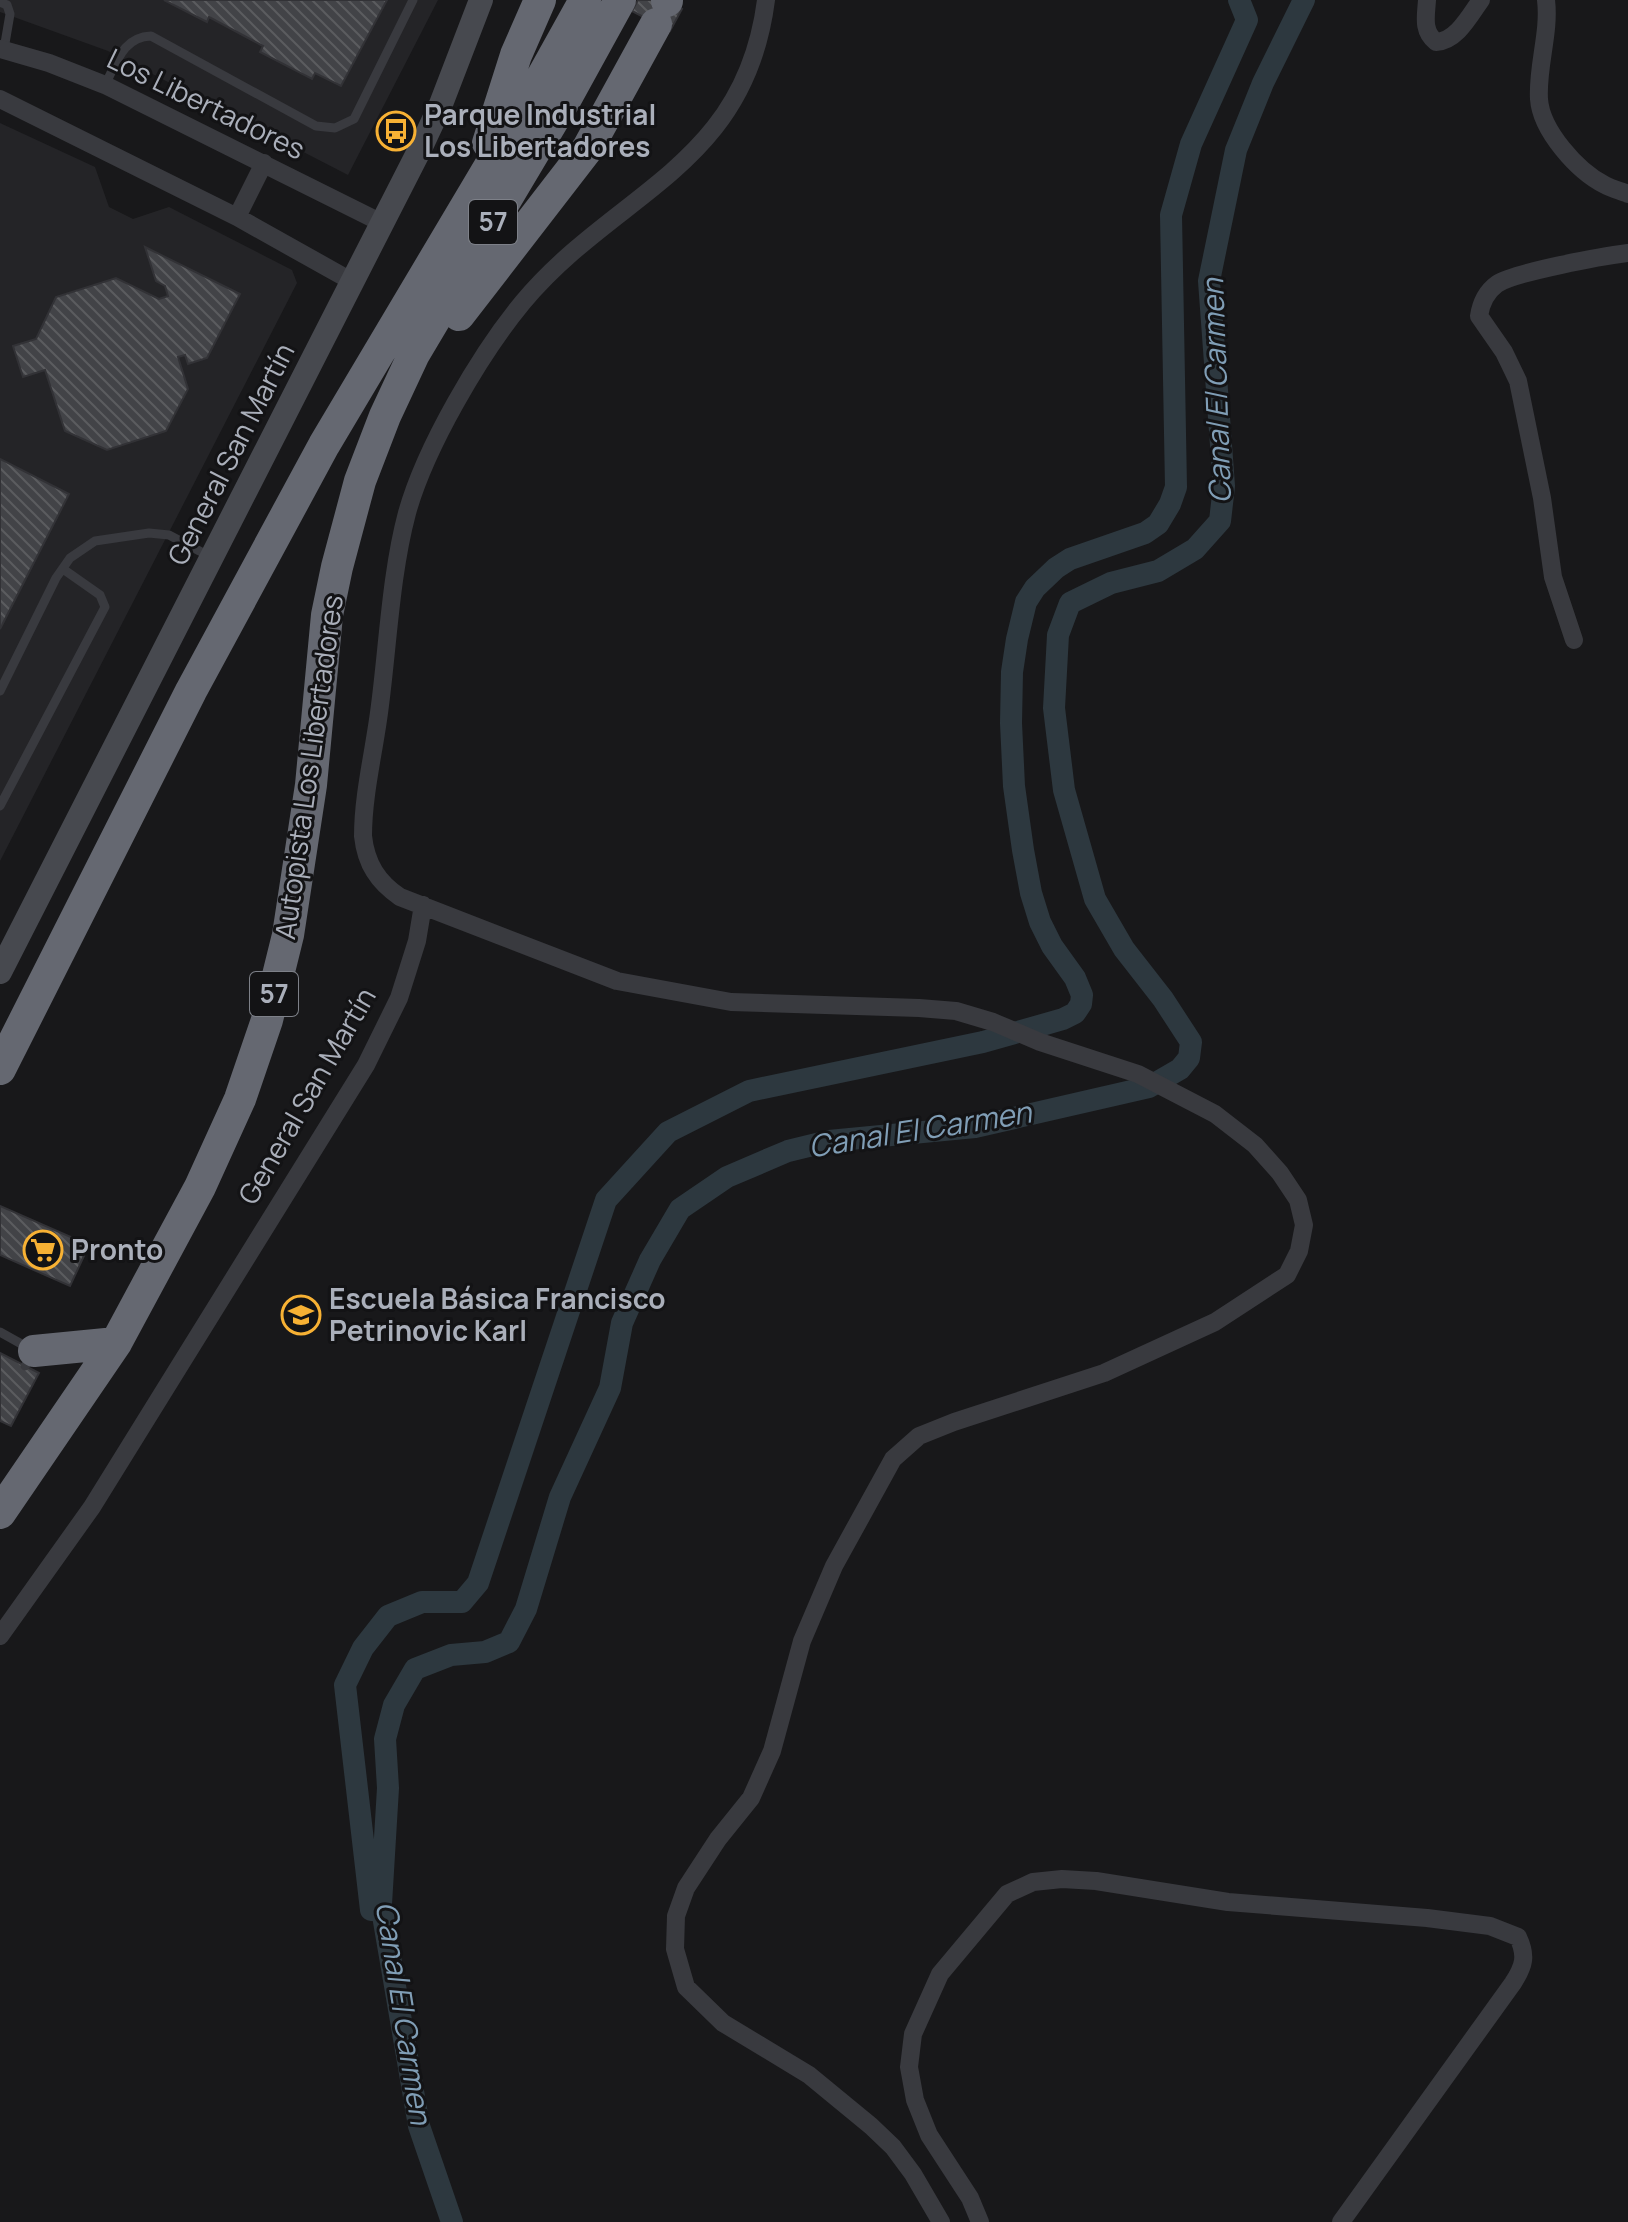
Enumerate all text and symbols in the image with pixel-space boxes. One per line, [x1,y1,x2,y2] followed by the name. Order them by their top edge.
[101,39,312,167] street label: Los Libertadores
[424,95,656,165] place label: Parque Industrial Los Libertadores
[375,110,417,152] bus stop icon: Parque Industrial Los Libertadores
[469,200,517,244] road number: 57
[1191,277,1240,504] water label: Canal El Carmen
[158,336,303,571] street label: General San Martín
[265,592,351,942] street label: Autopista Los Libertadores
[250,972,298,1016] road number: 57
[229,980,384,1211] street label: General San Martín
[805,1090,1035,1166] water label: Canal El Carmen
[22,1229,64,1271] supermarket icon: Pronto
[71,1230,163,1268] place label: Pronto
[329,1279,666,1349] place label: Escuela Básica Francisco Petrinovic Karl
[280,1294,322,1336] school or university icon: Escuela Básica Francisco Petrinovic Karl
[367,1898,443,2128] water label: Canal El Carmen

